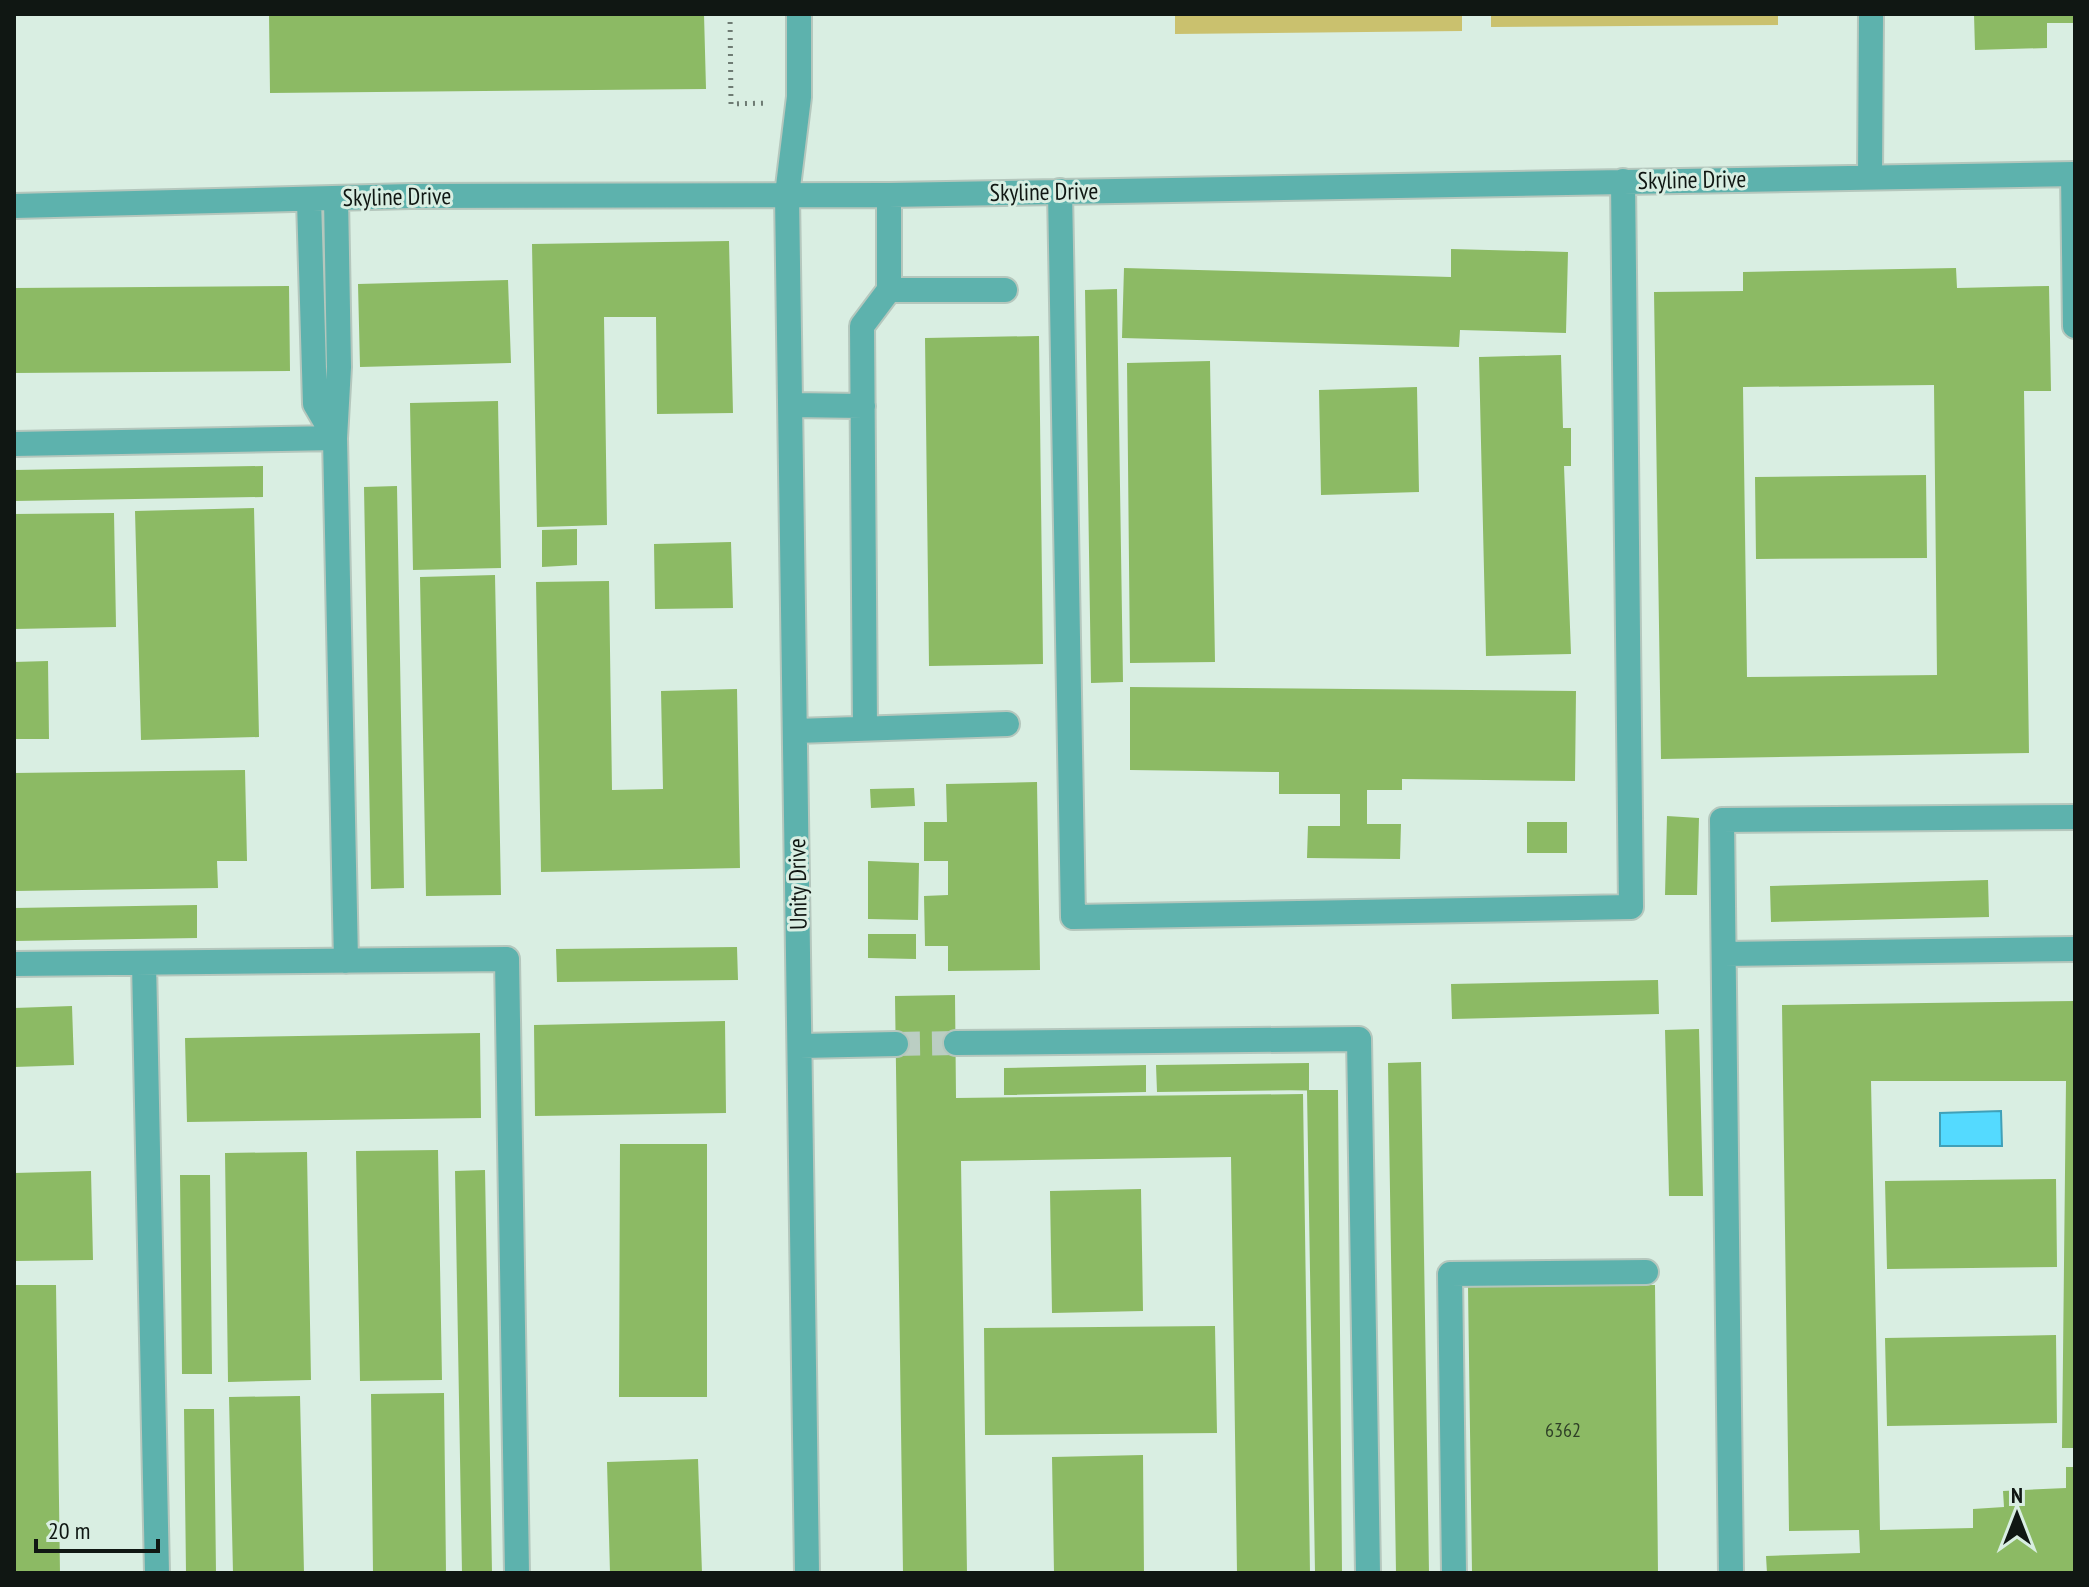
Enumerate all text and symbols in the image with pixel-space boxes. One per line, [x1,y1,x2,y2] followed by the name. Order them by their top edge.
[1637,163,1747,196] street label: Skyline Drive
[989,175,1099,208] street label: Skyline Drive
[342,180,452,213] street label: Skyline Drive
[781,838,814,930] street label: Unity Drive
[1545,1417,1581,1443] house number: 6362
[1977,1475,2057,1555] north arrow
[2011,1481,2023,1509] text: N
[36,1503,158,1553] scale bar
[48,1515,90,1546] text: 20 m

